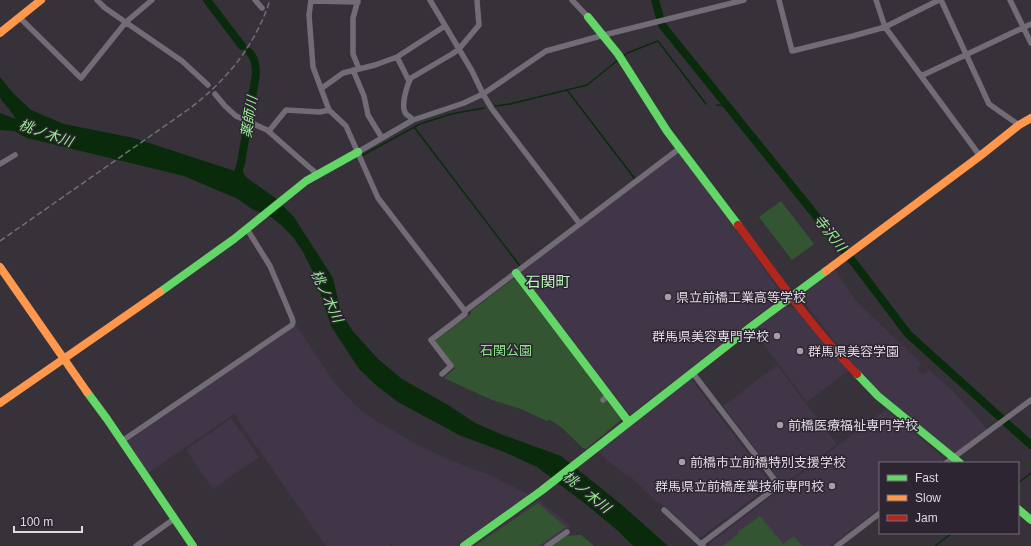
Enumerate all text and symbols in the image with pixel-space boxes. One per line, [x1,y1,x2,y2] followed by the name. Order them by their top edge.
[238,93,260,139] water label: 薬師川
[17,116,77,150] water label: 桃ノ木川
[811,212,851,256] water label: 寺沢川
[308,267,347,327] water label: 桃ノ木川
[525,273,571,290] district label: 石関町
[676,290,806,305] place label: 県立前橋工業高等学校
[663,292,673,302] marker: 県立前橋工業高等学校
[652,329,769,344] place label: 群馬県美容専門学校
[772,331,782,341] marker: 群馬県美容専門学校
[480,343,532,358] park label: 石関公園
[808,344,899,359] place label: 群馬県美容学園
[795,346,805,356] marker: 群馬県美容学園
[788,418,918,433] place label: 前橋医療福祉専門学校
[775,420,785,430] marker: 前橋医療福祉専門学校
[690,455,846,470] place label: 前橋市立前橋特別支援学校
[677,457,687,467] marker: 前橋市立前橋特別支援学校
[879,462,1019,534] legend
[560,468,615,517] water label: 桃ノ木川
[915,471,939,485] text: Fast
[655,479,824,494] place label: 群馬県立前橋産業技術専門校
[827,481,837,491] marker: 群馬県立前橋産業技術専門校
[915,491,941,505] text: Slow
[14,508,82,534] scale bar
[915,511,938,525] text: Jam
[20,515,53,529] text: 100 m

